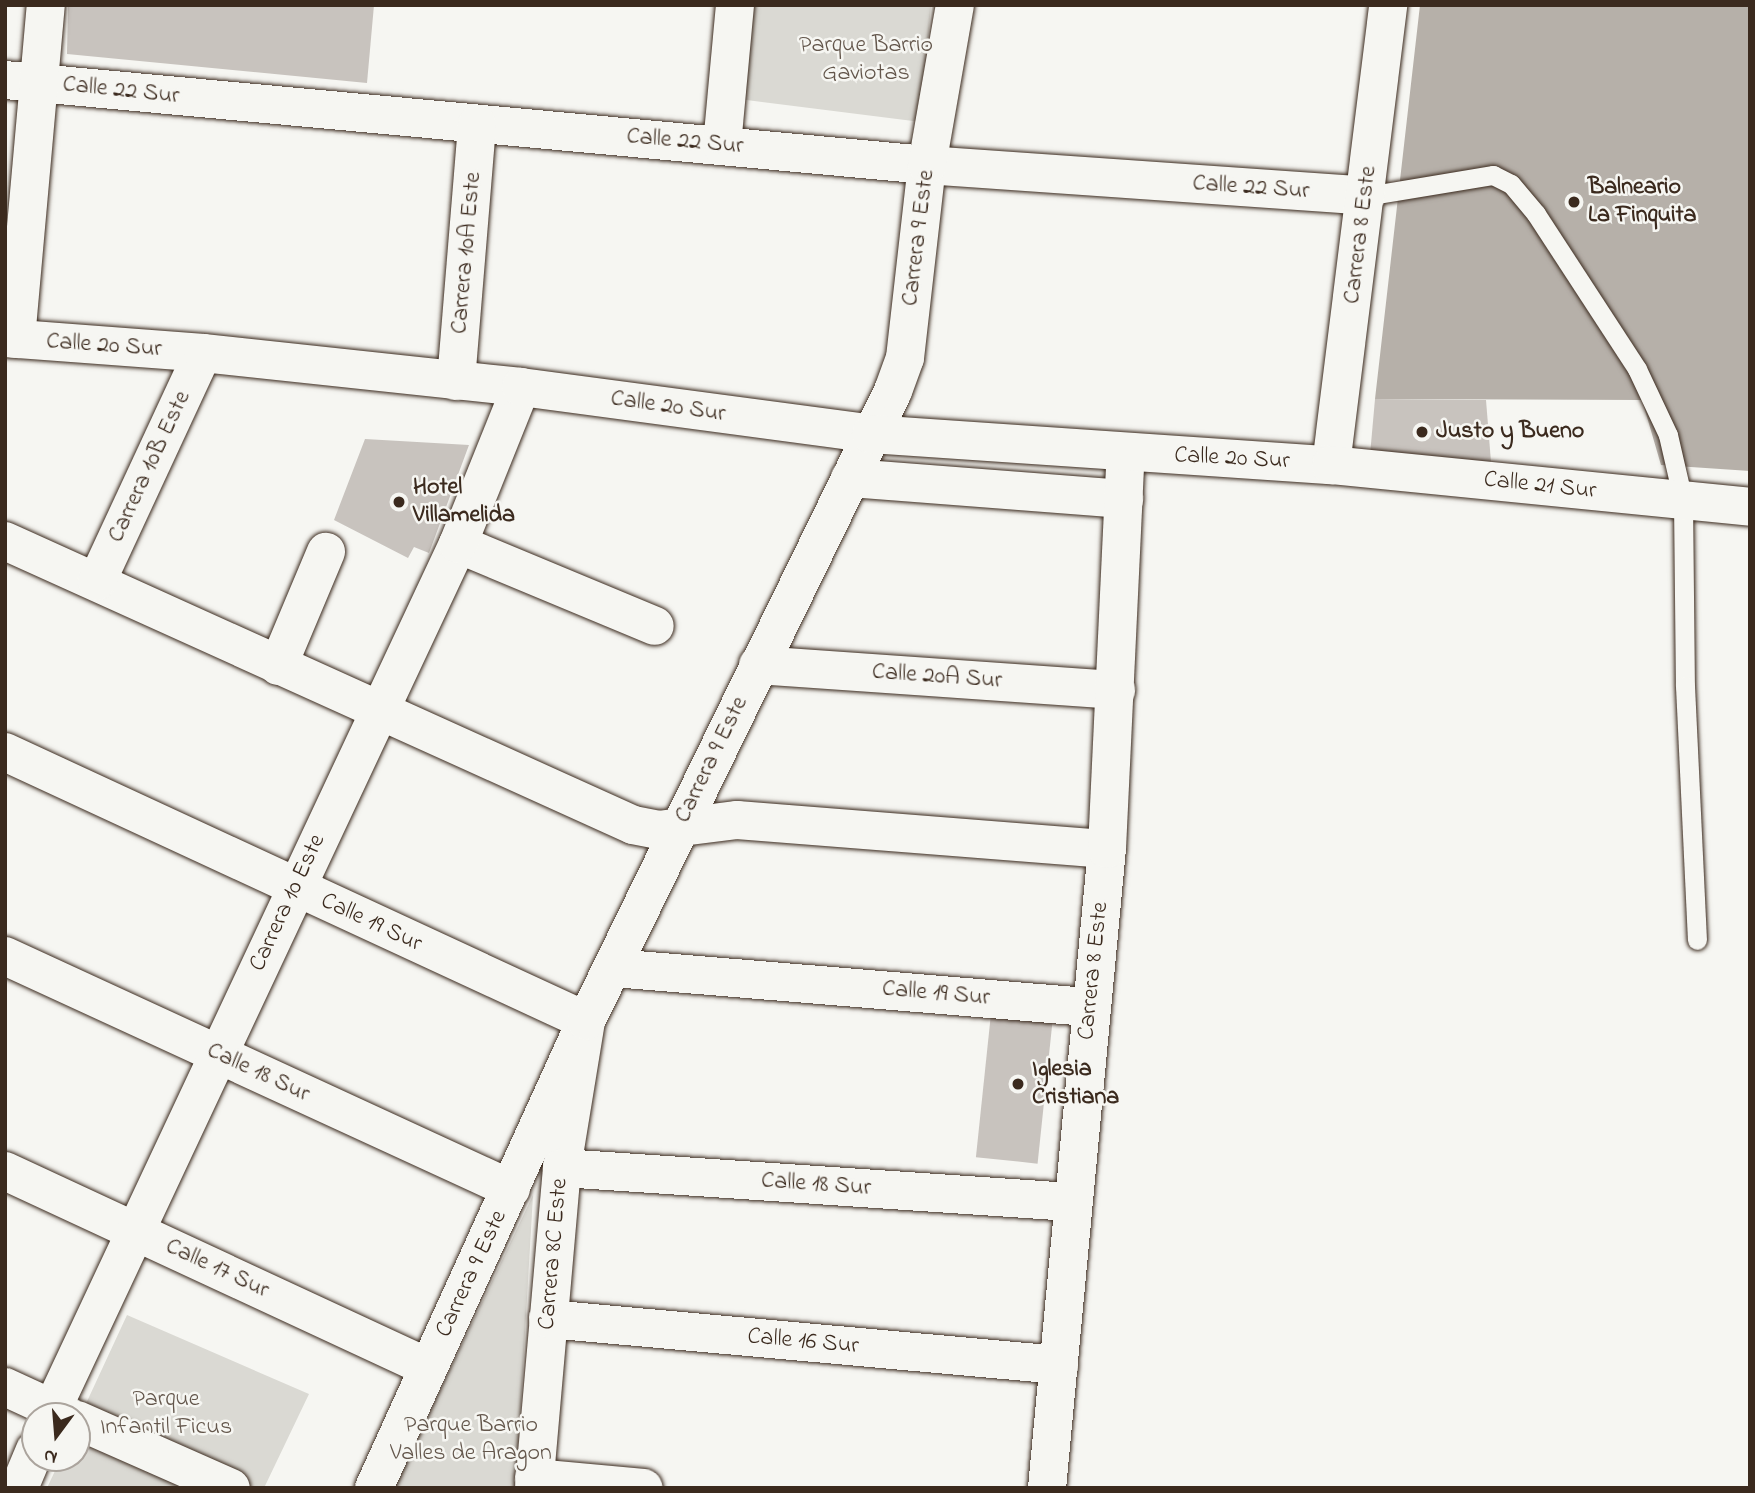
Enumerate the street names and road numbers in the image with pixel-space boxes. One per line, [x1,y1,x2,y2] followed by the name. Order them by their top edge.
[61,71,181,111] street label: Calle 22 Sur
[625,123,745,161] street label: Calle 22 Sur
[1338,164,1384,306] street label: Carrera 8 Este
[896,168,942,308] street label: Carrera 9 Este
[1191,170,1311,206] street label: Calle 22 Sur
[446,171,488,335] street label: Carrera 10A Este
[45,328,163,364] street label: Calle 20 Sur
[609,385,727,429] street label: Calle 20 Sur
[102,387,198,547] street label: Carrera 10B Este
[1173,442,1291,476] street label: Calle 20 Sur
[1482,466,1598,506] street label: Calle 21 Sur
[871,658,1003,696] street label: Calle 20A Sur
[669,692,755,828] street label: Carrera 9 Este
[244,830,332,976] street label: Carrera 10 Este
[316,887,426,959] street label: Calle 19 Sur
[1072,901,1116,1041] street label: Carrera 8 Este
[881,975,991,1013] street label: Calle 19 Sur
[202,1037,314,1109] street label: Calle 18 Sur
[760,1167,872,1203] street label: Calle 18 Sur
[533,1177,575,1331] street label: Carrera 8C Este
[430,1206,514,1342] street label: Carrera 9 Este
[161,1232,273,1306] street label: Calle 17 Sur
[746,1323,860,1361] street label: Calle 16 Sur

